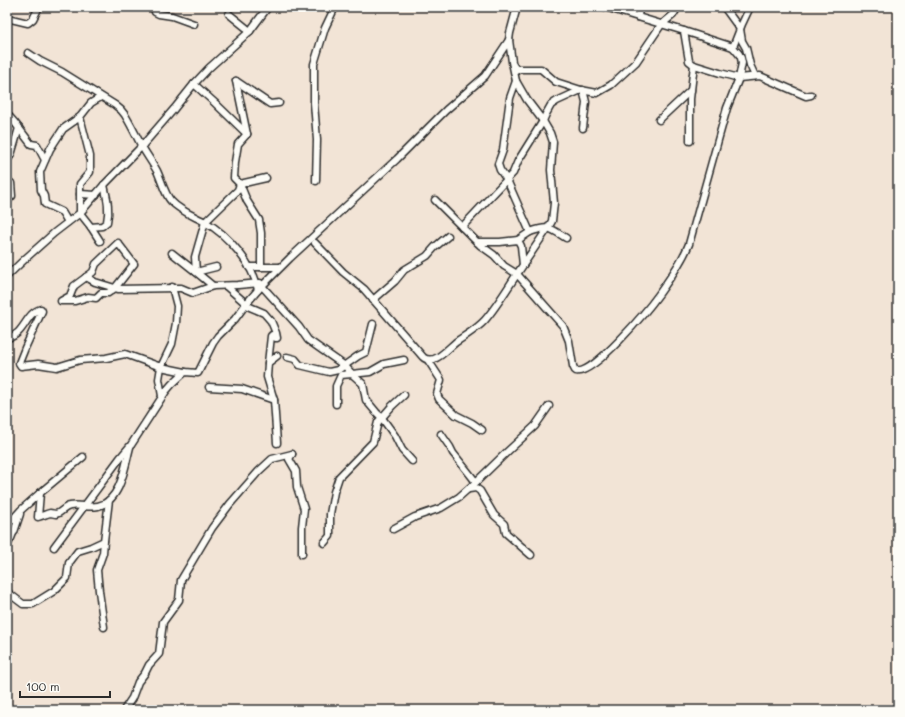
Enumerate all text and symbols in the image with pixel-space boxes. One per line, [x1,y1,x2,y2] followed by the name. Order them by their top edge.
[20,673,110,699] scale bar
[26,678,60,694] text: 100 m

